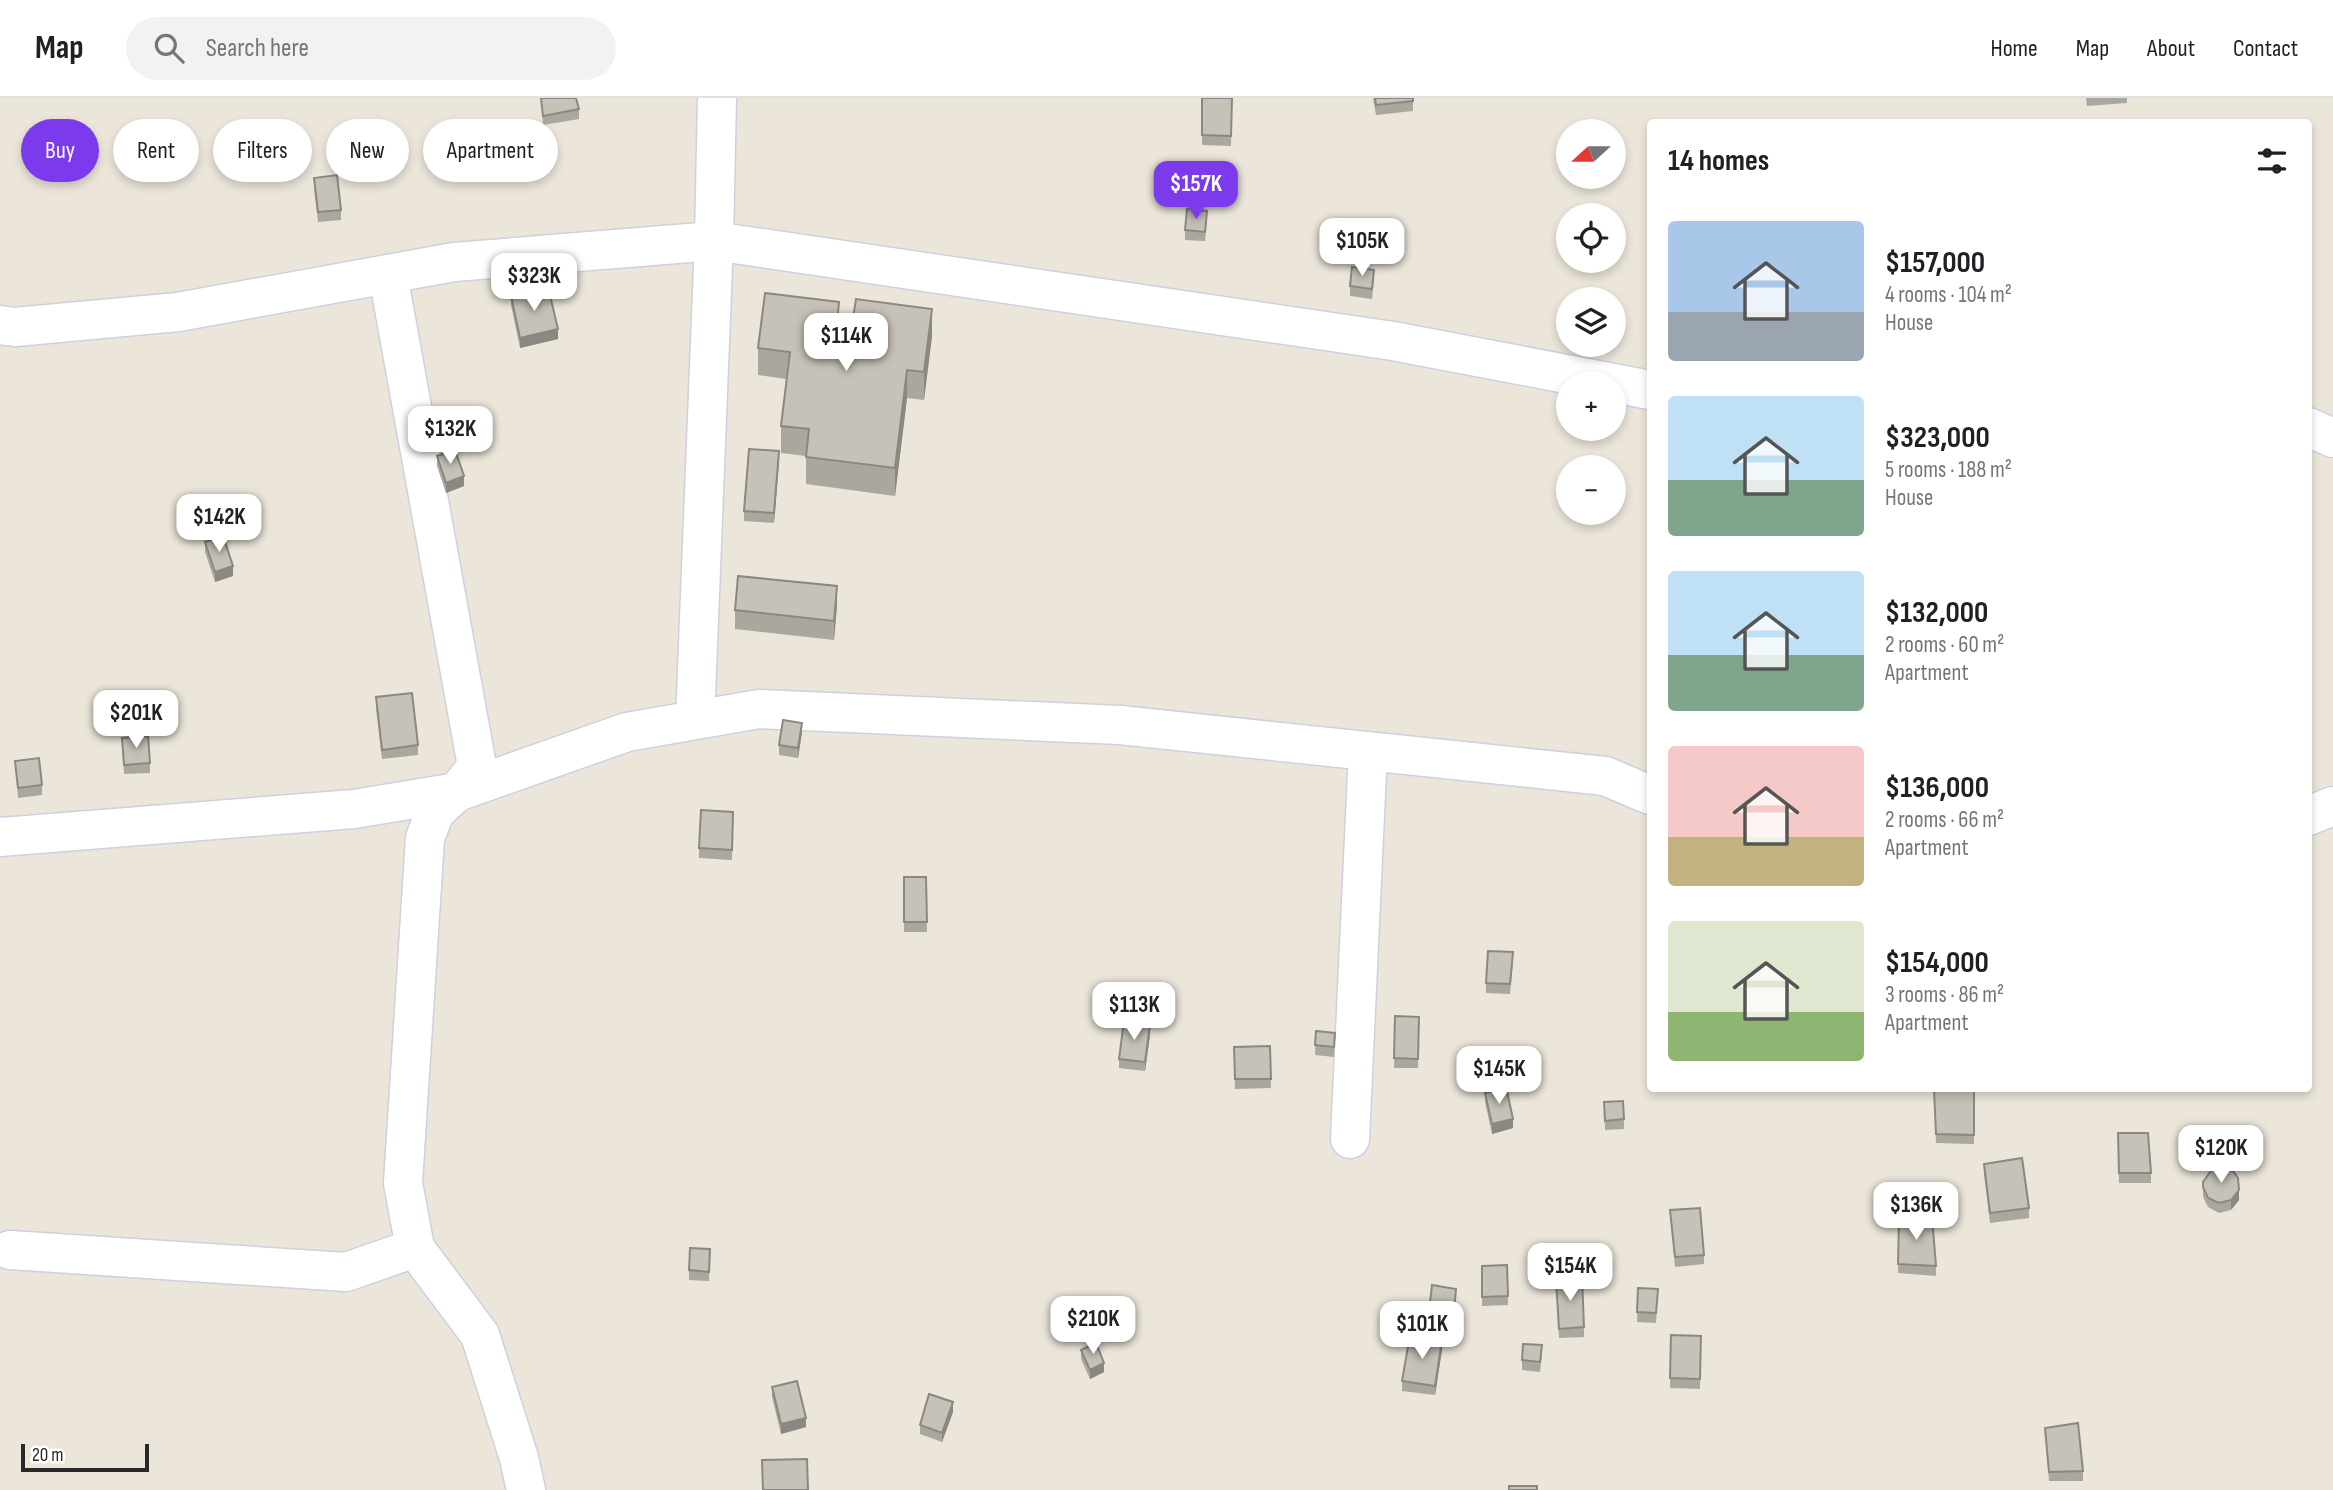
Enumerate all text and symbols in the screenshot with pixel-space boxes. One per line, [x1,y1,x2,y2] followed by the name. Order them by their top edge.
[126,17,616,80] search box
[35,28,84,68] text: Map
[150,29,188,67] icon: search
[206,33,309,64] text: Search here
[1990,34,2038,63] text: Home
[2076,34,2109,63] text: Map
[2147,34,2195,63] text: About
[2233,34,2298,63] text: Contact
[21,119,99,182] chip: Buy
[113,119,199,182] chip: Rent
[213,119,312,182] chip: Filters
[326,119,409,182] chip: New
[423,119,558,182] chip: Apartment
[1556,119,1626,189] north arrow
[1556,119,1626,525] map controls
[2253,142,2291,180] icon: filters
[1668,143,1769,179] text: 14 homes
[1147,162,1245,221] pin: $157K
[1170,170,1222,198] text: $157K
[1556,203,1626,273] button: locate
[1313,218,1411,278] pin: $105K
[1335,227,1389,255] text: $105K
[1885,245,1985,281] text: $157,000
[1724,249,1808,333] icon: home
[485,254,583,313] pin: $323K
[507,262,561,290] text: $323K
[1885,281,2012,309] text: 4 rooms · 104 m²
[1556,287,1626,357] button: layers
[1885,309,1933,337] text: House
[797,314,895,373] pin: $114K
[820,322,872,350] text: $114K
[1556,371,1626,441] button: +
[401,406,499,466] pin: $132K
[424,415,476,443] text: $132K
[1885,420,1990,456] text: $323,000
[1724,424,1808,508] icon: home
[1556,455,1626,525] button: −
[1885,456,2012,484] text: 5 rooms · 188 m²
[1885,484,1933,512] text: House
[170,494,268,554] pin: $142K
[192,503,246,531] text: $142K
[1885,595,1988,631] text: $132,000
[1724,599,1808,683] icon: home
[1885,631,2004,659] text: 2 rooms · 60 m²
[1885,659,1969,687] text: Apartment
[87,690,185,750] pin: $201K
[109,699,163,727] text: $201K
[1885,770,1989,806] text: $136,000
[1724,774,1808,858] icon: home
[1885,806,2004,834] text: 2 rooms · 66 m²
[1885,834,1969,862] text: Apartment
[1885,945,1989,981] text: $154,000
[1724,949,1808,1033] icon: home
[1885,981,2004,1009] text: 3 rooms · 86 m²
[1085,982,1183,1042] pin: $113K
[1108,991,1160,1019] text: $113K
[1885,1009,1969,1037] text: Apartment
[1450,1046,1548,1106] pin: $145K
[1472,1055,1526,1083] text: $145K
[2172,1126,2270,1185] pin: $120K
[2194,1134,2248,1162] text: $120K
[1867,1182,1965,1242] pin: $136K
[1889,1191,1943,1219] text: $136K
[1521,1244,1619,1303] pin: $154K
[1544,1252,1597,1280] text: $154K
[1044,1296,1142,1356] pin: $210K
[1373,1302,1471,1361] pin: $101K
[1066,1305,1120,1333] text: $210K
[1396,1310,1448,1338] text: $101K
[21,1441,149,1473] scale bar
[32,1444,64,1467] text: 20 m

